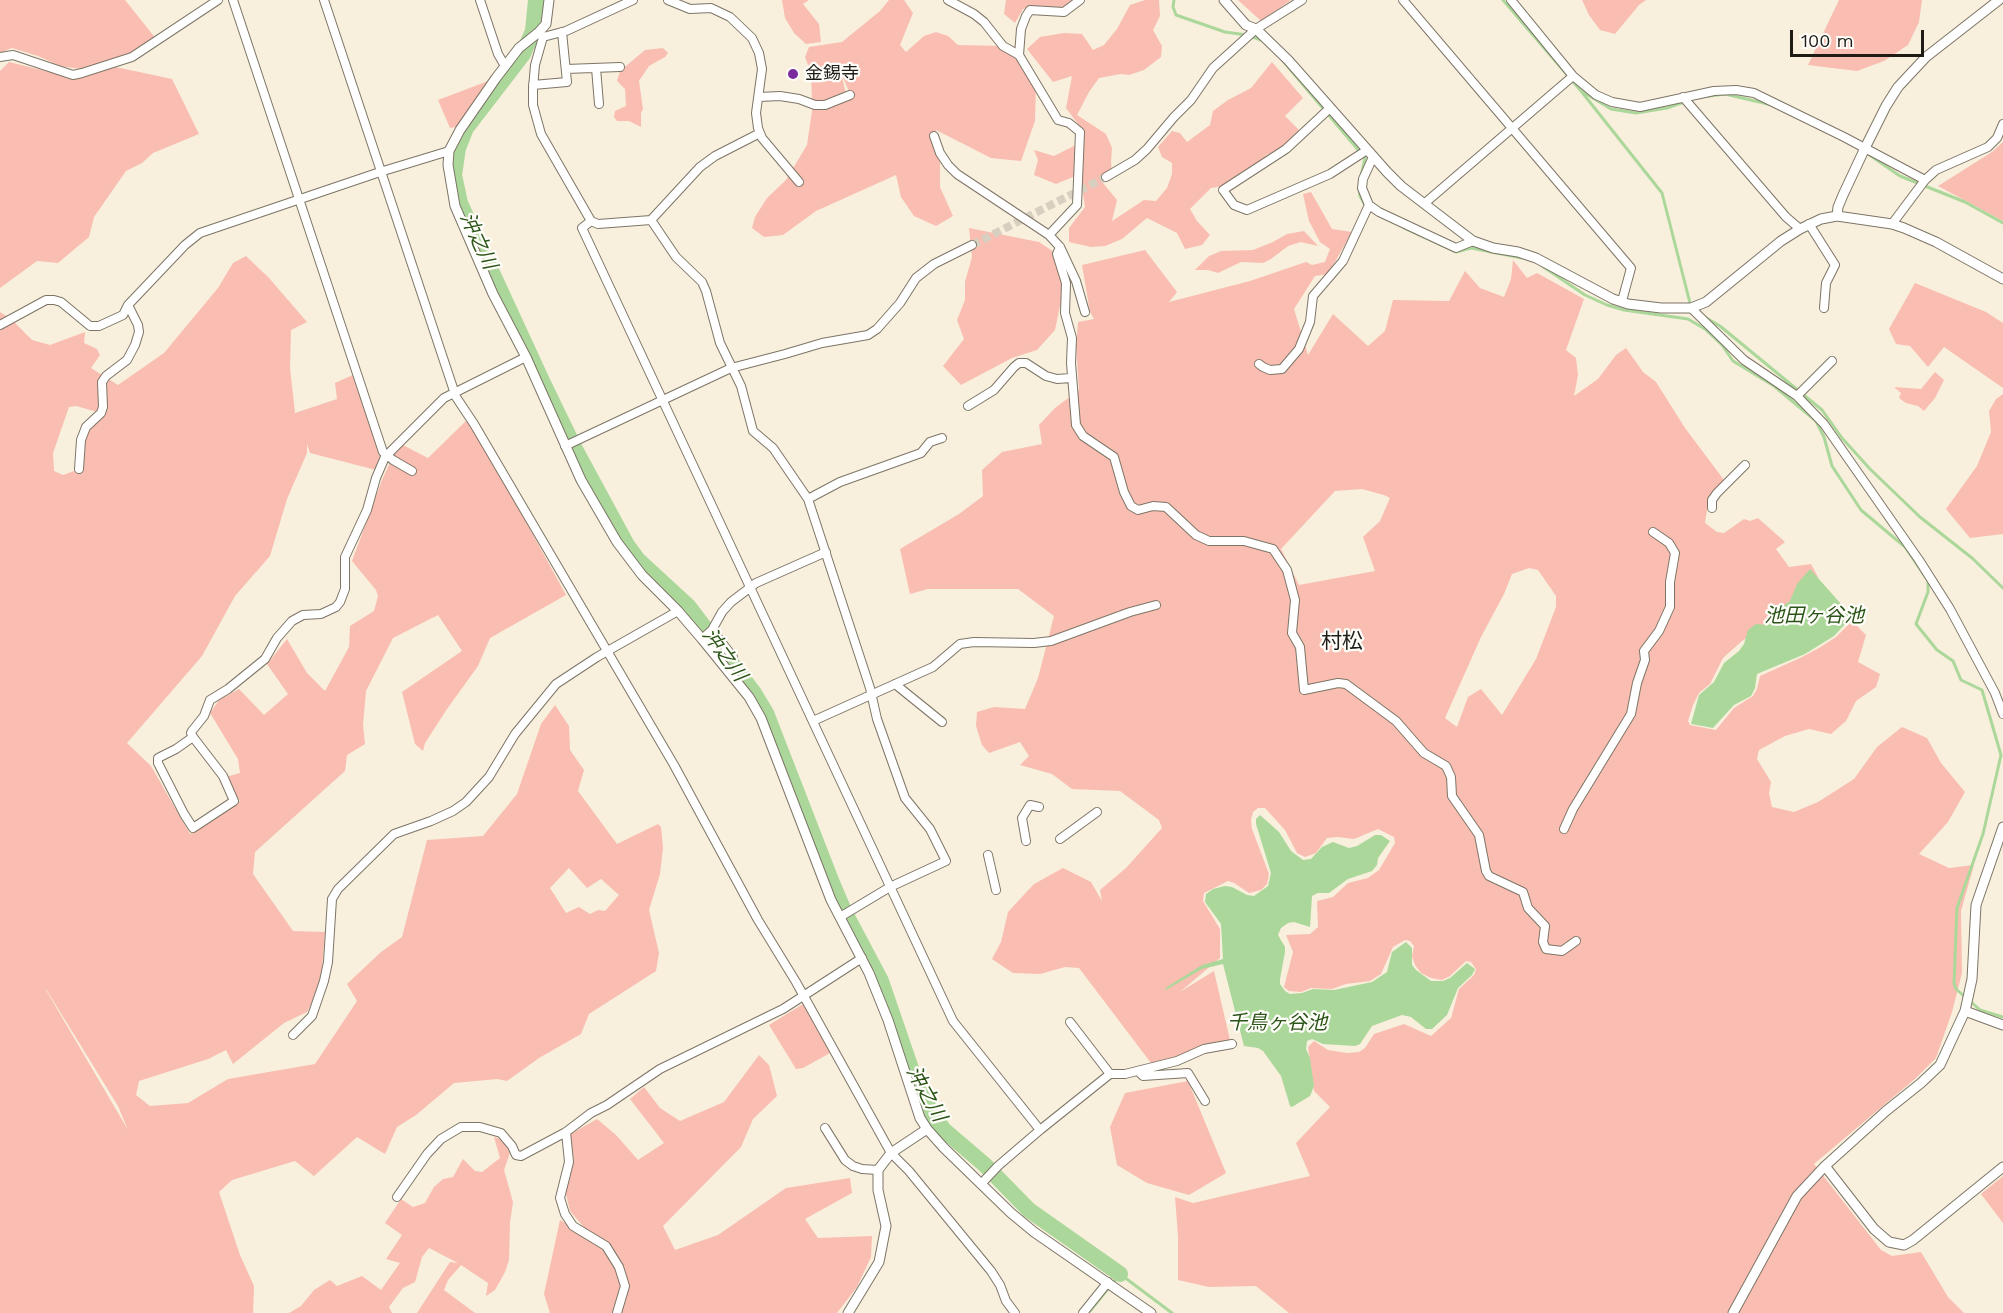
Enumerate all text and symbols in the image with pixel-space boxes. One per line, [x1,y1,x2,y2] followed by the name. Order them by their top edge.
[1793,18,1926,56] scale bar
[1801,30,1854,51] text: 100 m
[805,63,859,85] place label: 金錫寺
[786,67,800,81] marker: 金錫寺
[454,209,502,273] water label: 沖之川
[1764,604,1864,628] water label: 池田ヶ谷池
[697,624,751,686] water label: 沖之川
[1321,629,1363,655] district label: 村松
[1227,1011,1327,1035] water label: 千鳥ヶ谷池
[901,1062,951,1126] water label: 沖之川

